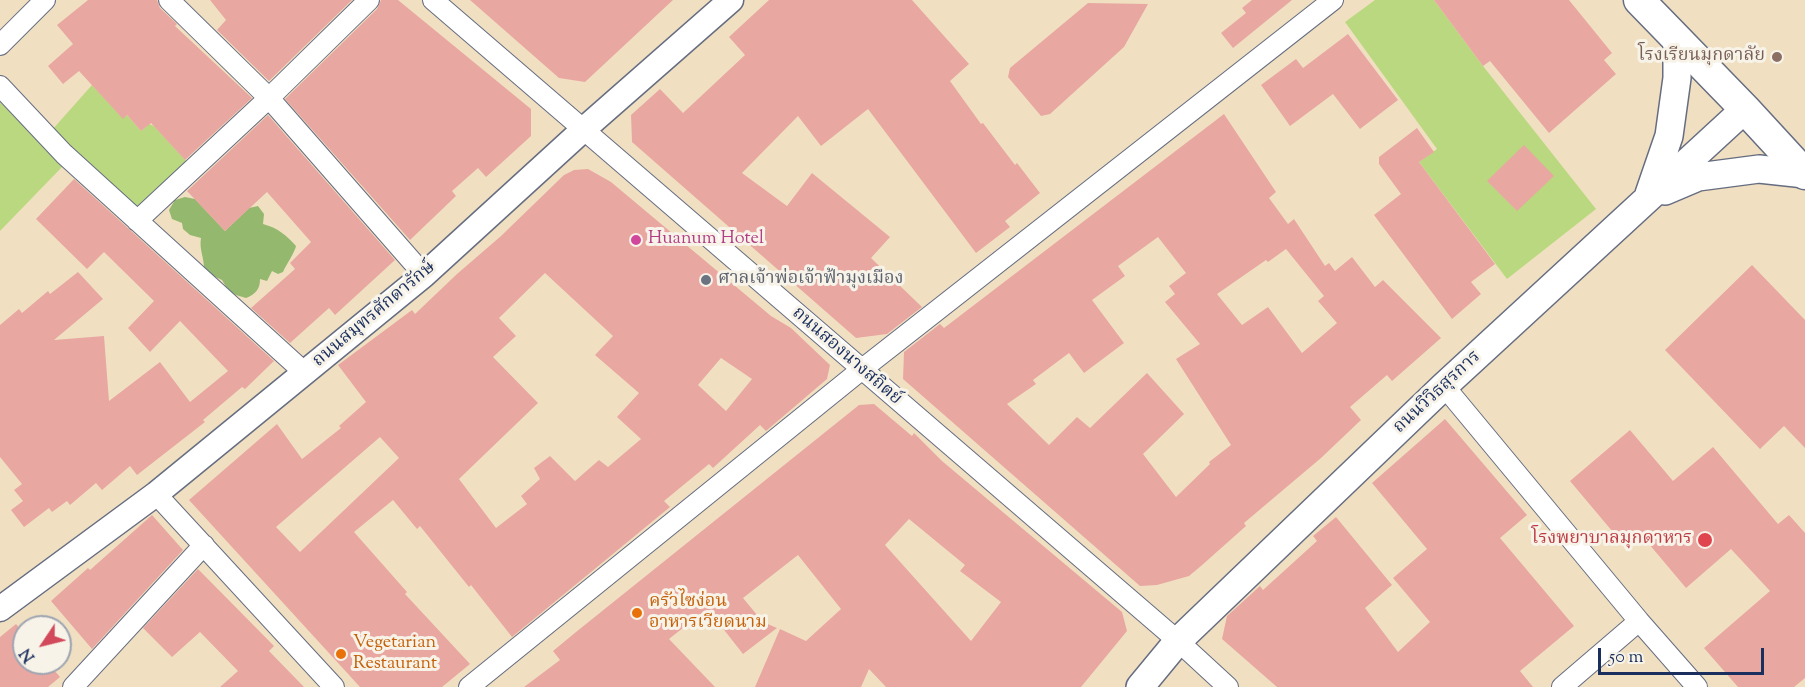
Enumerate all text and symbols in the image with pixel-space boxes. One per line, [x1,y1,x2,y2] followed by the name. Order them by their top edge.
[1638,46,1765,68] place label: โรงเรียนมุกดาลัย
[1770,50,1784,64] marker: โรงเรียนมุกดาลัย
[648,229,764,251] place label: Huanum Hotel
[629,233,643,247] marker: Huanum Hotel
[309,257,441,373] street label: ถนนสมุทรศักดารักษ์
[718,269,903,291] place label: ศาลเจ้าพ่อเจ้าฟ้ามุงเมือง
[699,273,713,287] marker: ศาลเจ้าพ่อเจ้าฟ้ามุงเมือง
[787,303,905,411] street label: ถนนสองนางสถิตย์
[1390,347,1486,439] street label: ถนนวิวิธสุรการ
[1532,529,1692,551] place label: โรงพยาบาลมุกดาหาร
[1696,531,1714,549] marker: โรงพยาบาลมุกดาหาร
[649,592,767,634] place label: ครัวไซง่อน อาหารเวียดนาม
[630,606,644,620] marker: ครัวไซง่อน อาหารเวียดนาม
[12,615,72,675] north arrow
[353,633,437,676] place label: Vegetarian Restaurant
[1601,636,1768,674] scale bar
[15,643,42,666] text: N
[1609,645,1643,671] text: 50 m
[334,647,348,661] marker: Vegetarian Restaurant

